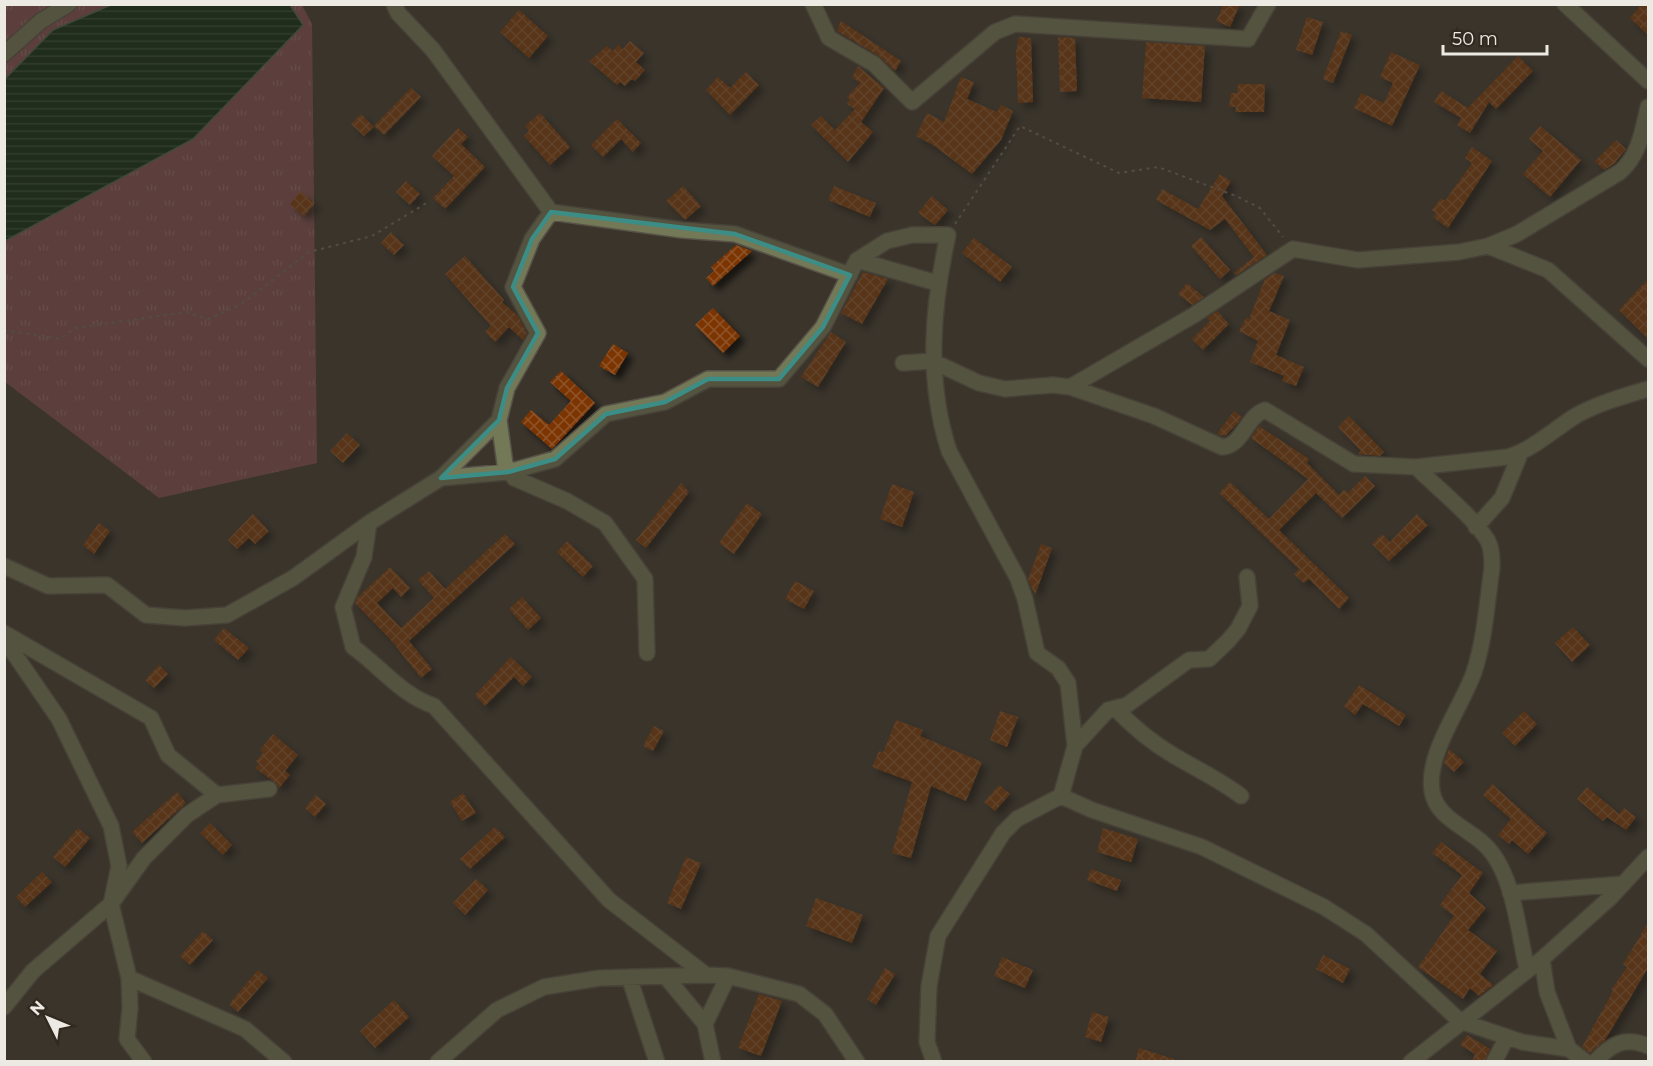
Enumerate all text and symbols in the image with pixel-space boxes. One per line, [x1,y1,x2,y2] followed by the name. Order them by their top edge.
[1443,18,1546,56] scale bar
[1452,28,1498,50] text: 50 m
[18,988,78,1048] north arrow
[26,997,49,1019] text: N

